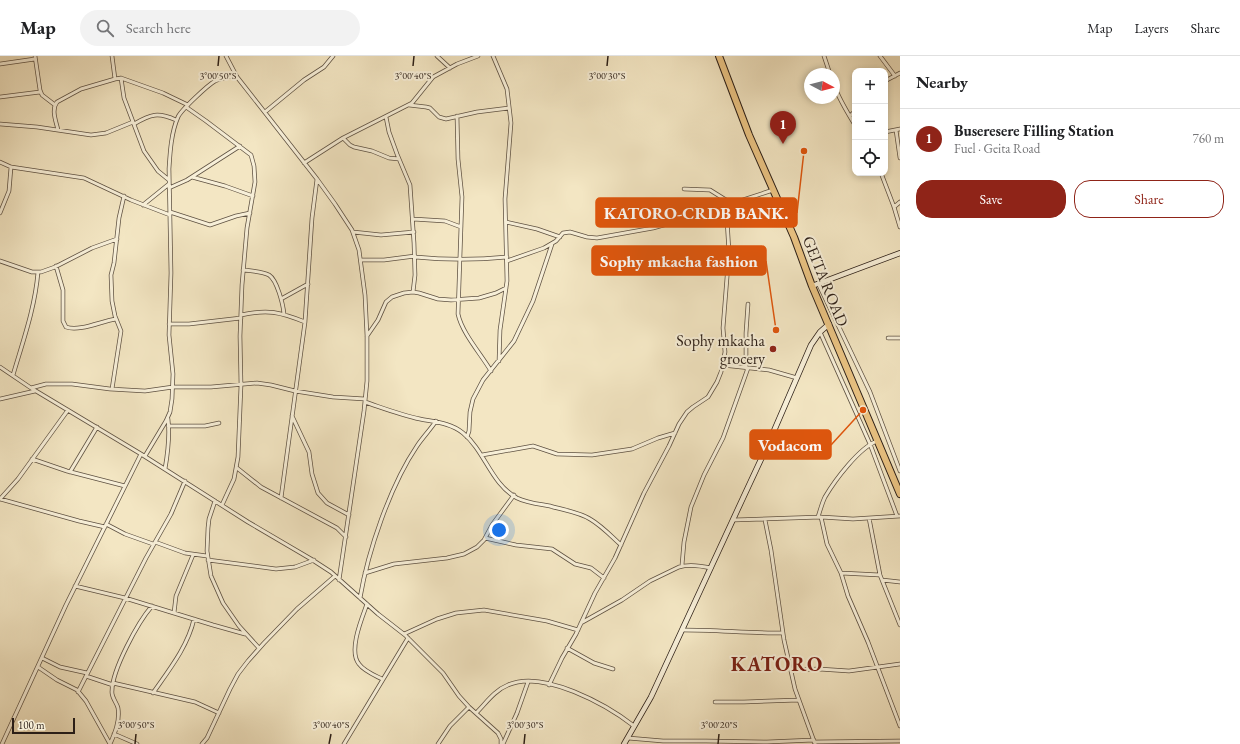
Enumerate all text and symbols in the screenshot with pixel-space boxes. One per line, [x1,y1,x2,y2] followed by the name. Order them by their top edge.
[80,10,360,46] search box
[20,15,56,40] text: Map
[94,17,116,39] icon: search
[126,18,191,37] text: Search here
[1087,19,1112,37] text: Map
[1134,19,1169,37] text: Layers
[1191,19,1220,37] text: Share
[804,68,840,104] north arrow
[852,68,888,176] map controls
[852,68,888,104] button: +
[200,69,237,82] text: 3°00'50"S
[395,69,432,82] text: 3°00'40"S
[589,69,626,82] text: 3°00'30"S
[916,71,968,93] text: Nearby
[852,104,888,140] button: −
[770,111,796,144] pin: 1
[954,121,1114,140] text: Buseresere Filling Station
[926,130,932,147] text: 1
[1193,130,1224,147] text: 760 m
[852,140,888,176] button: locate
[954,140,1040,157] text: Fuel · Geita Road
[916,180,1066,218] button: Save
[1074,180,1224,218] button: Share
[596,198,797,227] callout: KATORO-CRDB BANK.
[604,202,788,224] text: KATORO-CRDB BANK.
[798,233,853,330] street label: GEITA ROAD
[592,246,766,275] callout: Sophy mkacha fashion
[600,250,758,272] text: Sophy mkacha fashion
[676,330,766,369] place label: Sophy mkacha grocery
[768,344,778,354] marker: Sophy mkacha grocery
[750,430,831,459] callout: Vodacom
[758,434,823,456] text: Vodacom
[489,520,509,540] your location
[731,651,823,677] district label: KATORO
[12,716,75,735] scale bar
[18,718,45,732] text: 100 m
[118,718,155,731] text: 3°00'50"S
[313,718,350,731] text: 3°00'40"S
[507,718,544,731] text: 3°00'30"S
[701,718,738,731] text: 3°00'20"S

